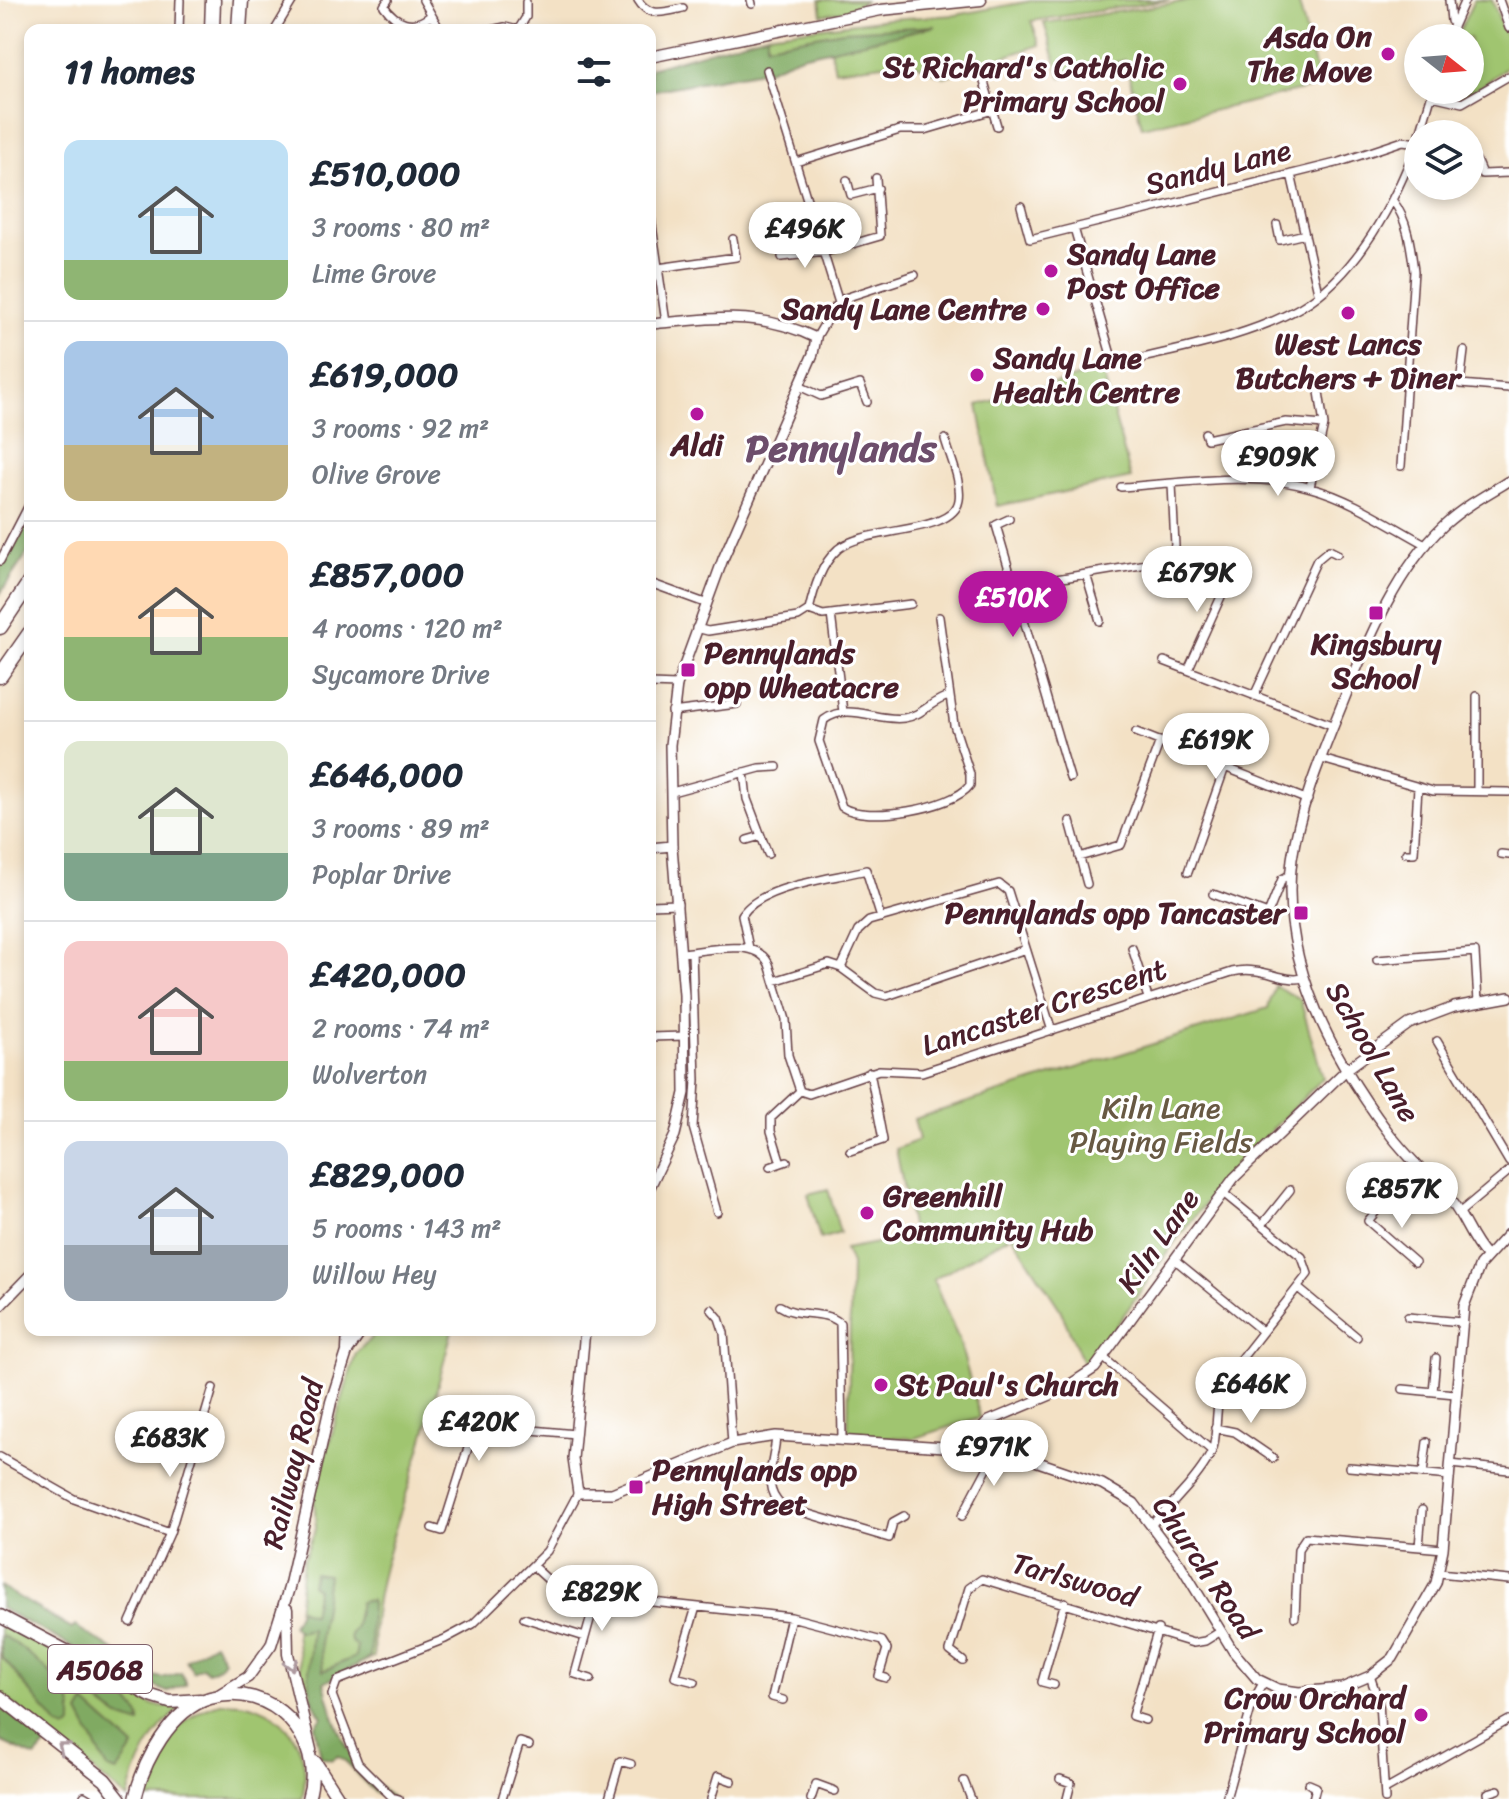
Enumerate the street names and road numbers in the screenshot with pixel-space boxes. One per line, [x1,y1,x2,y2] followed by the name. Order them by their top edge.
[1139,123,1297,211] street label: Sandy Lane
[914,942,1174,1072] street label: Lancaster Crescent
[1310,971,1436,1133] street label: School Lane
[1102,1177,1214,1305] street label: Kiln Lane
[246,1371,341,1555] street label: Railway Road
[1137,1484,1276,1654] street label: Church Road
[1006,1536,1146,1624] street label: Tarlswood
[48,1645,152,1693] road number: A5068

